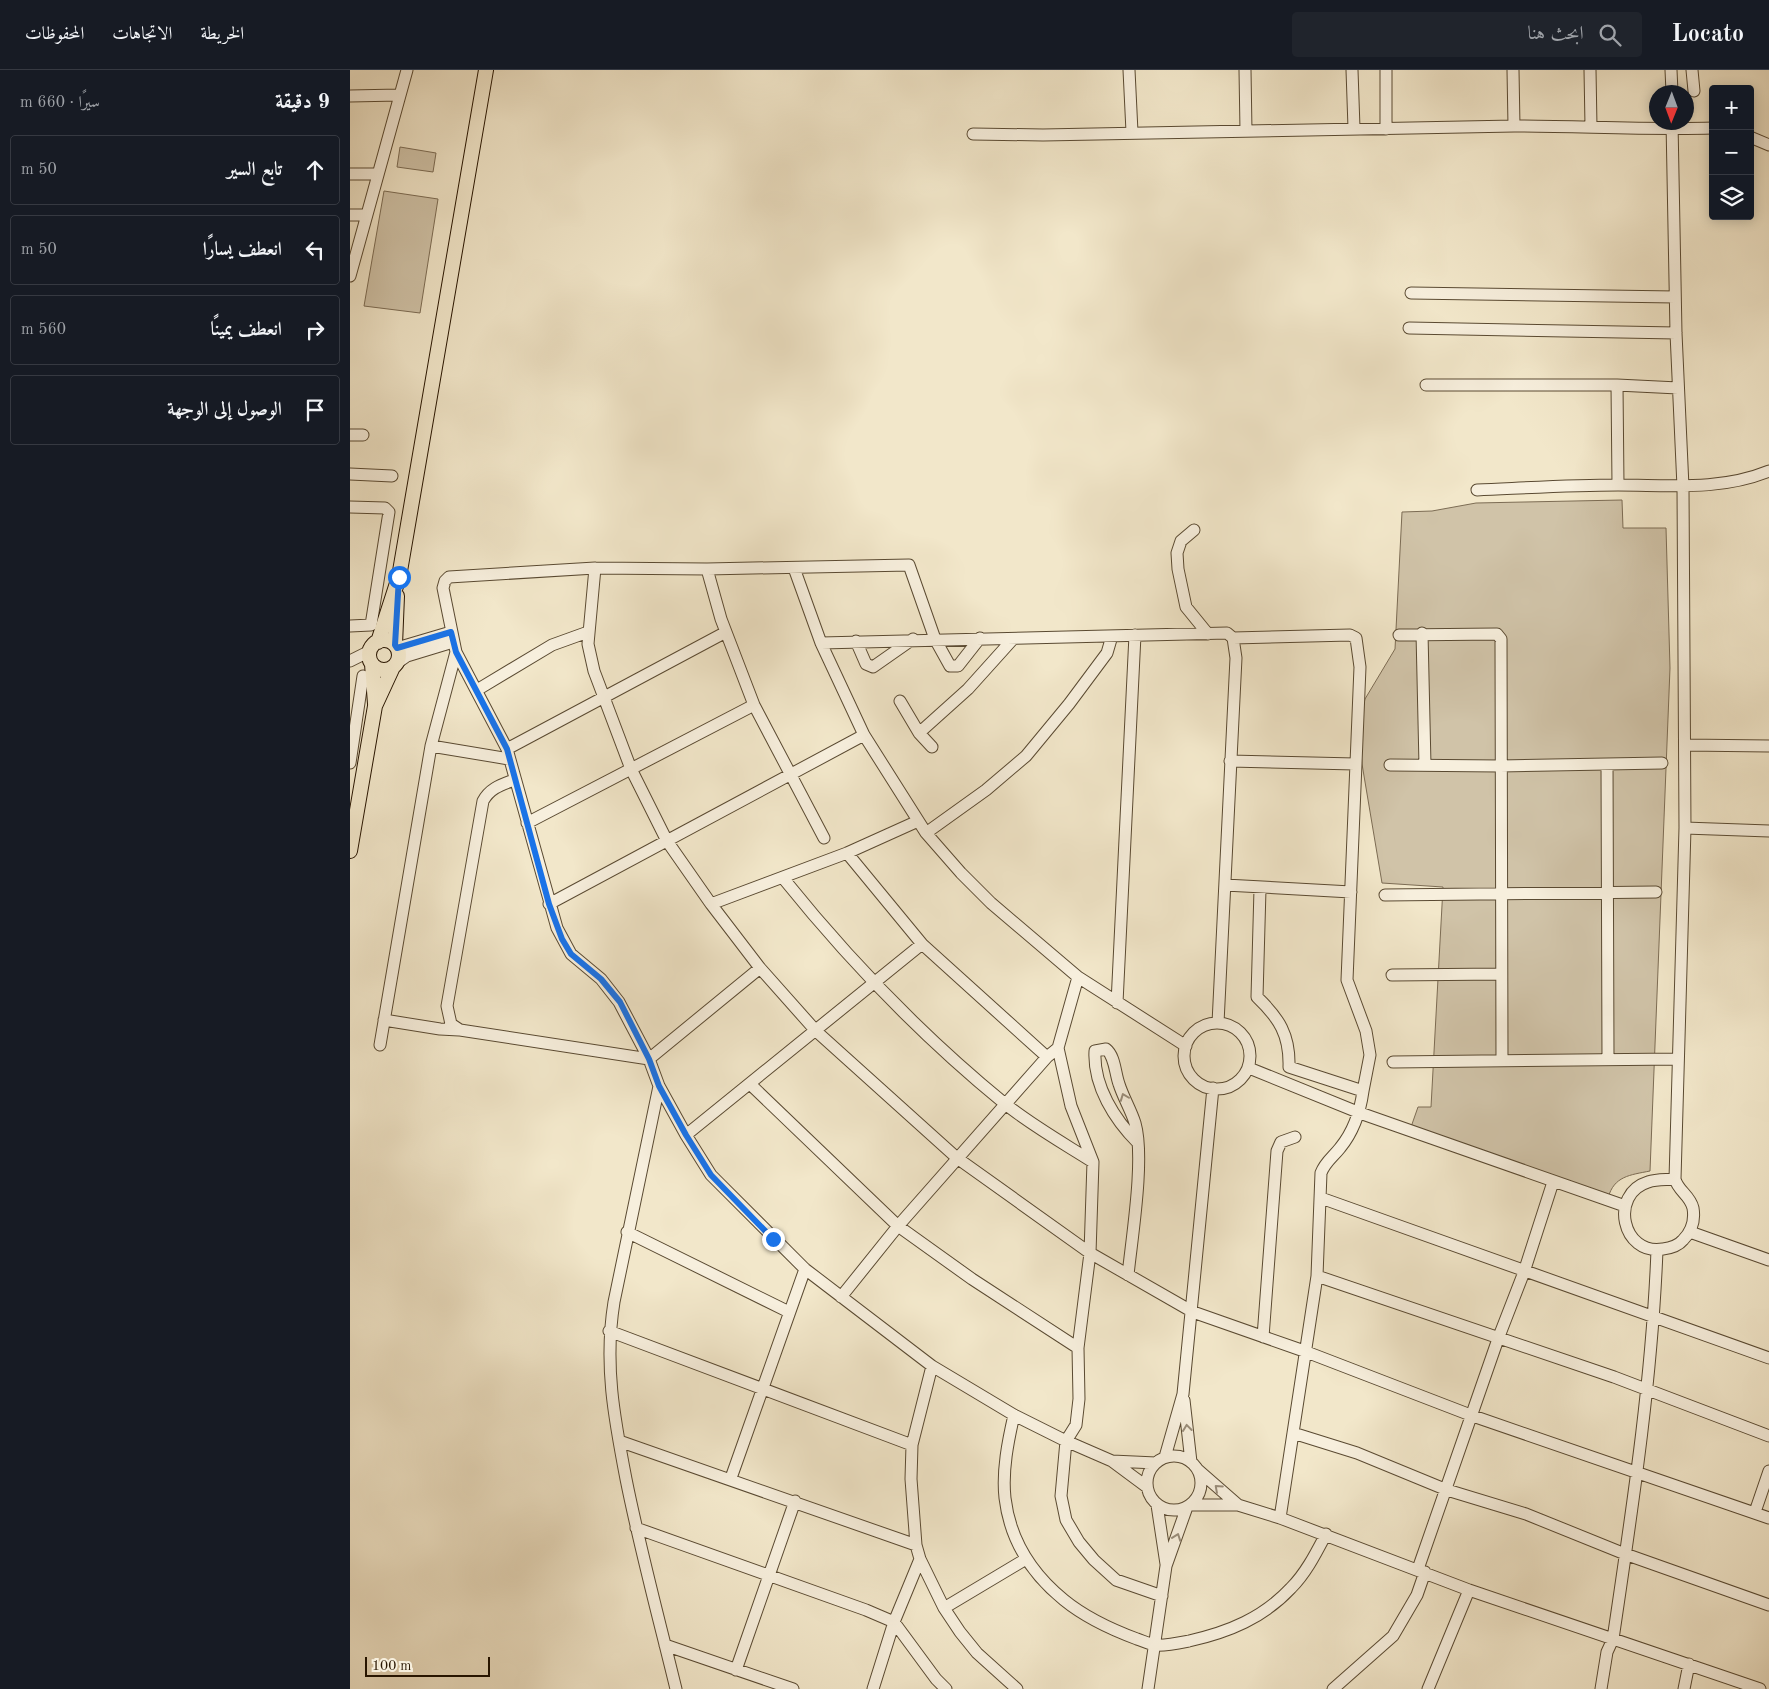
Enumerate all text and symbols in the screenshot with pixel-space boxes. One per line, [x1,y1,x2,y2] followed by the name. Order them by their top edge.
[1292,12,1642,57] search box
[1596,21,1624,49] icon: search
[1672,23,1744,47] text: Locato
[25,25,84,43] text: المحفوظات
[112,25,172,43] text: الاتجاهات
[200,25,244,43] text: الخريطة
[1528,25,1584,44] text: ابحث هنا
[1649,85,1694,130] north arrow
[1709,85,1754,220] map controls
[1709,85,1754,130] button: +
[275,92,330,113] text: 9 دقيقة
[20,95,100,111] text: سيرًا · 660 m
[1709,130,1754,175] button: −
[301,156,329,184] icon: ahead
[227,161,282,180] text: تابع السير
[21,162,57,178] text: 50 m
[1709,175,1754,220] button: layers
[301,236,329,264] icon: left
[203,241,282,260] text: انعطف يسارًا
[21,242,57,258] text: 50 m
[301,316,329,344] icon: right
[210,321,282,340] text: انعطف يمينًا
[21,322,66,338] text: 560 m
[301,396,329,424] icon: arrive
[167,401,282,420] text: الوصول إلى الوجهة
[388,566,411,589] route start
[1119,1094,1129,1102] one-way arrow
[762,1228,785,1251] route end
[1182,1423,1193,1431] one-way arrow
[1214,1485,1223,1494] one-way arrow
[1171,1533,1181,1542] one-way arrow
[365,1654,490,1677] scale bar
[372,1659,411,1673] text: 100 m

